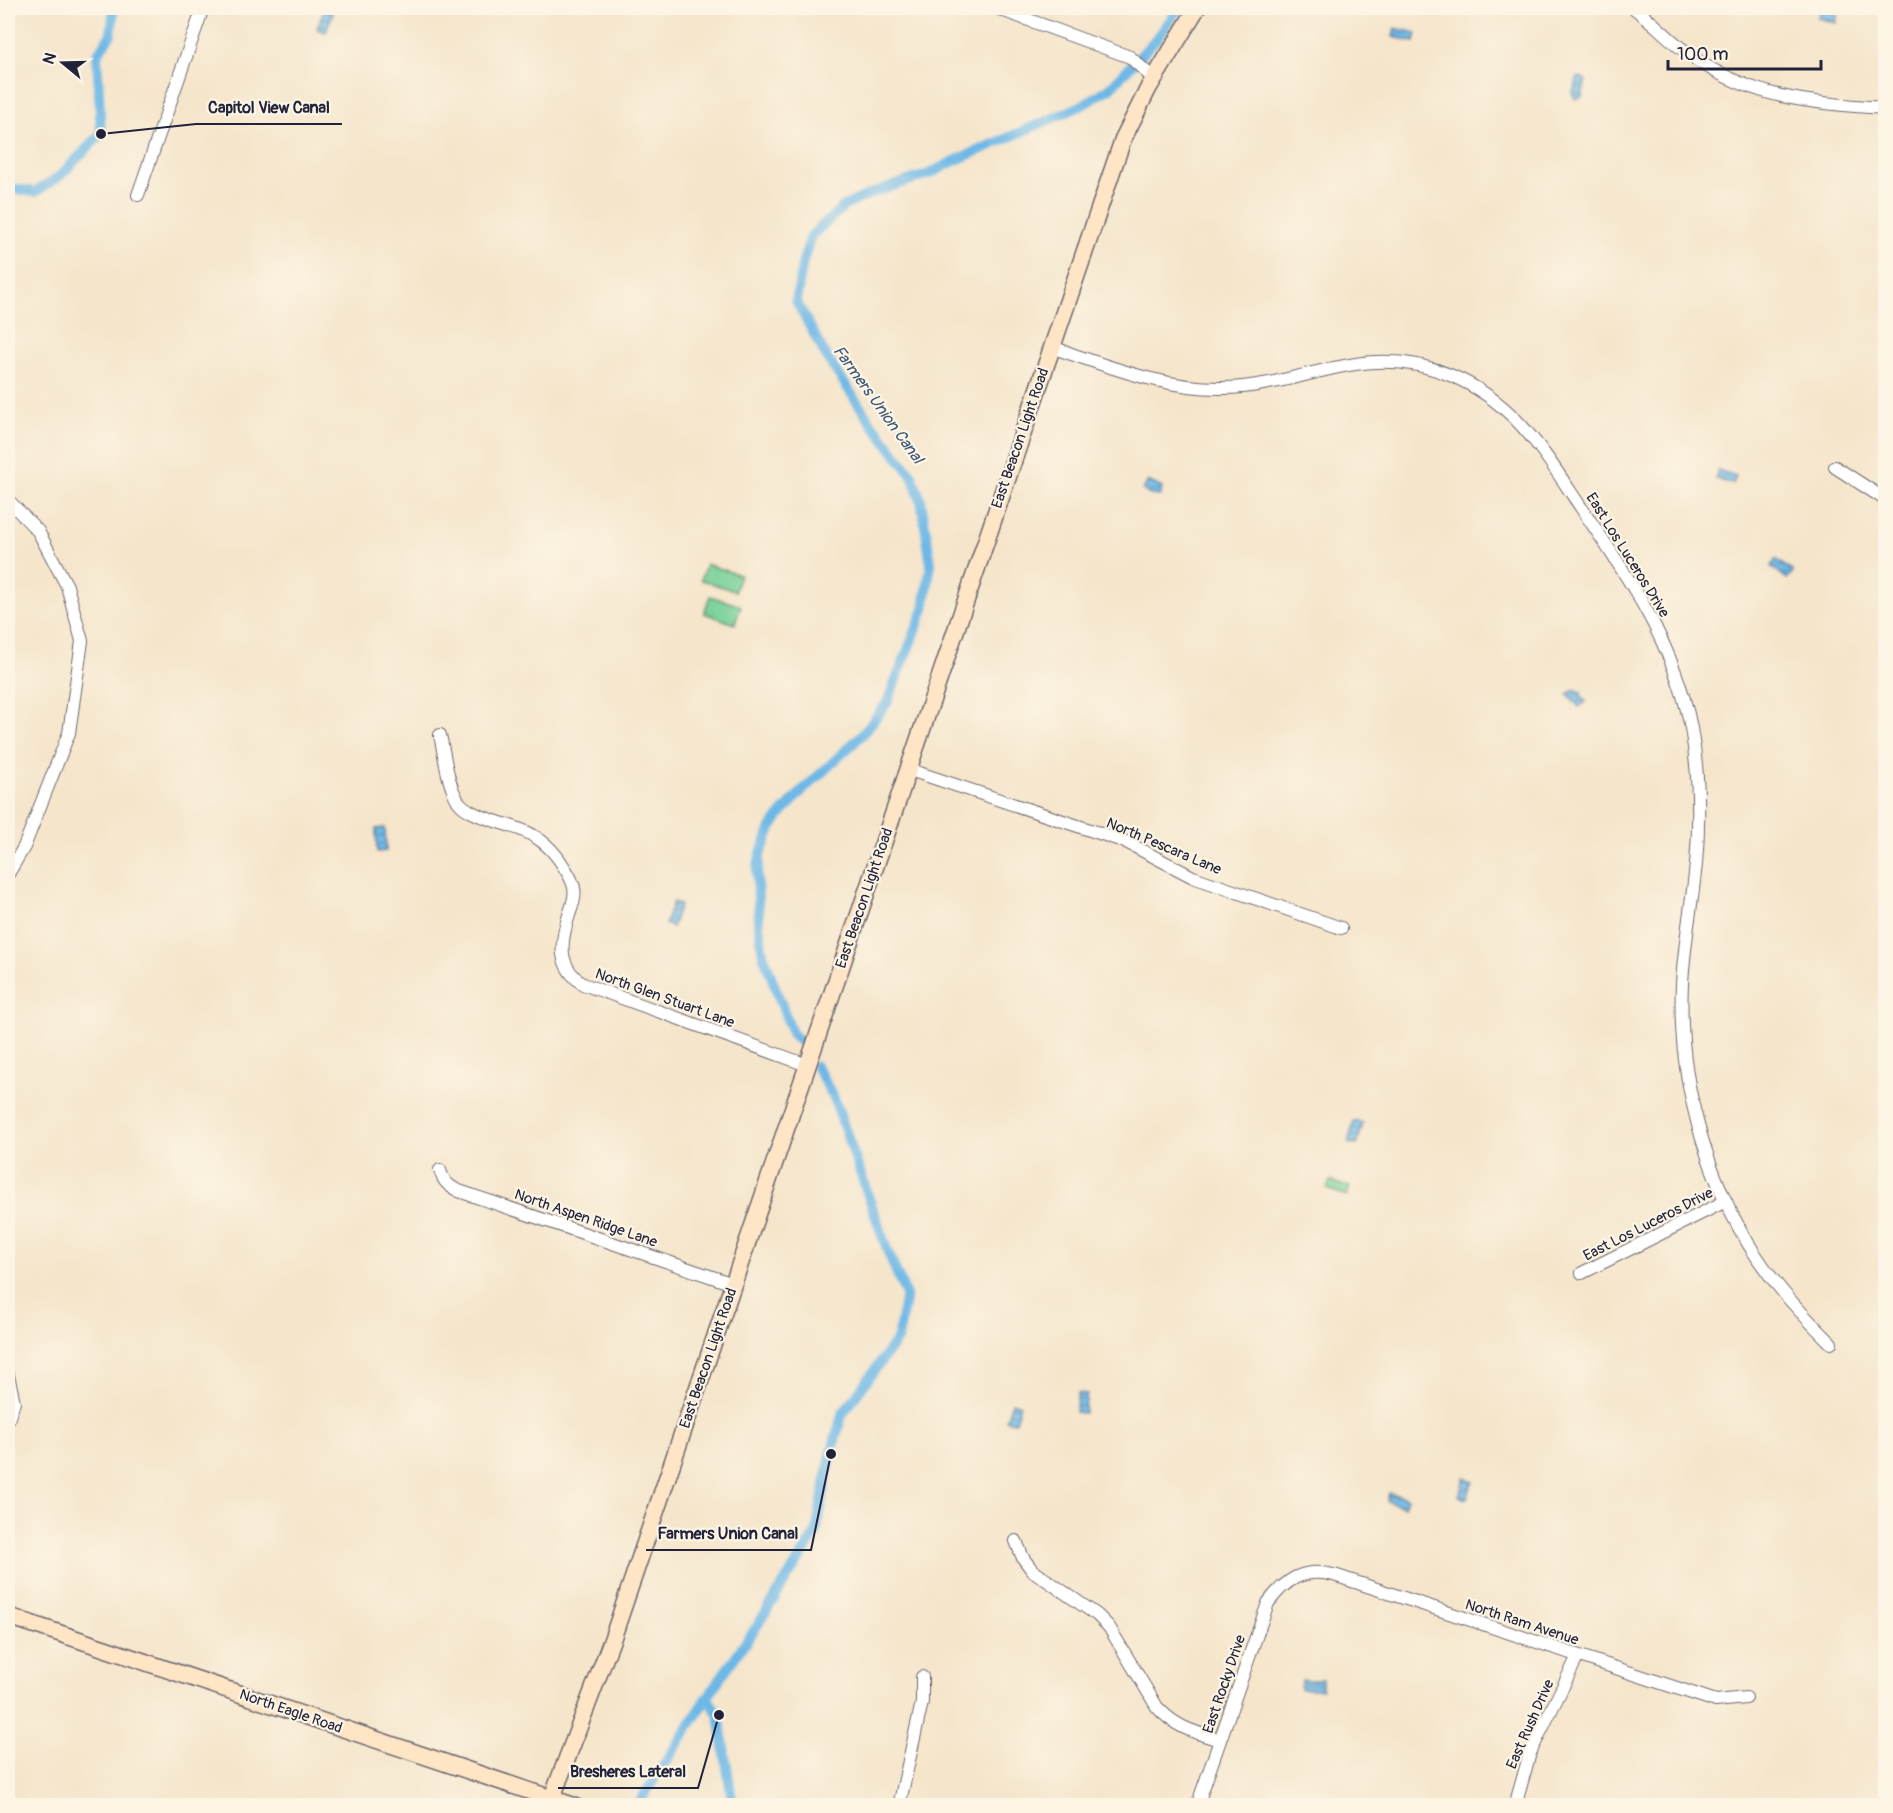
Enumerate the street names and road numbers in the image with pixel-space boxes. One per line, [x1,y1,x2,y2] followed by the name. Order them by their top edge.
[988,366,1053,511] street label: East Beacon Light Road
[1582,489,1674,622] street label: East Los Luceros Drive
[1103,814,1225,880] street label: North Pescara Lane
[832,826,897,971] street label: East Beacon Light Road
[593,964,738,1033] street label: North Glen Stuart Lane
[1580,1183,1717,1265] street label: East Los Luceros Drive
[512,1185,660,1252] street label: North Aspen Ridge Lane
[676,1286,741,1431] street label: East Beacon Light Road
[1463,1595,1582,1650] street label: North Ram Avenue
[1199,1632,1250,1736] street label: East Rocky Drive
[1502,1676,1559,1772] street label: East Rush Drive
[237,1685,345,1738] street label: North Eagle Road

